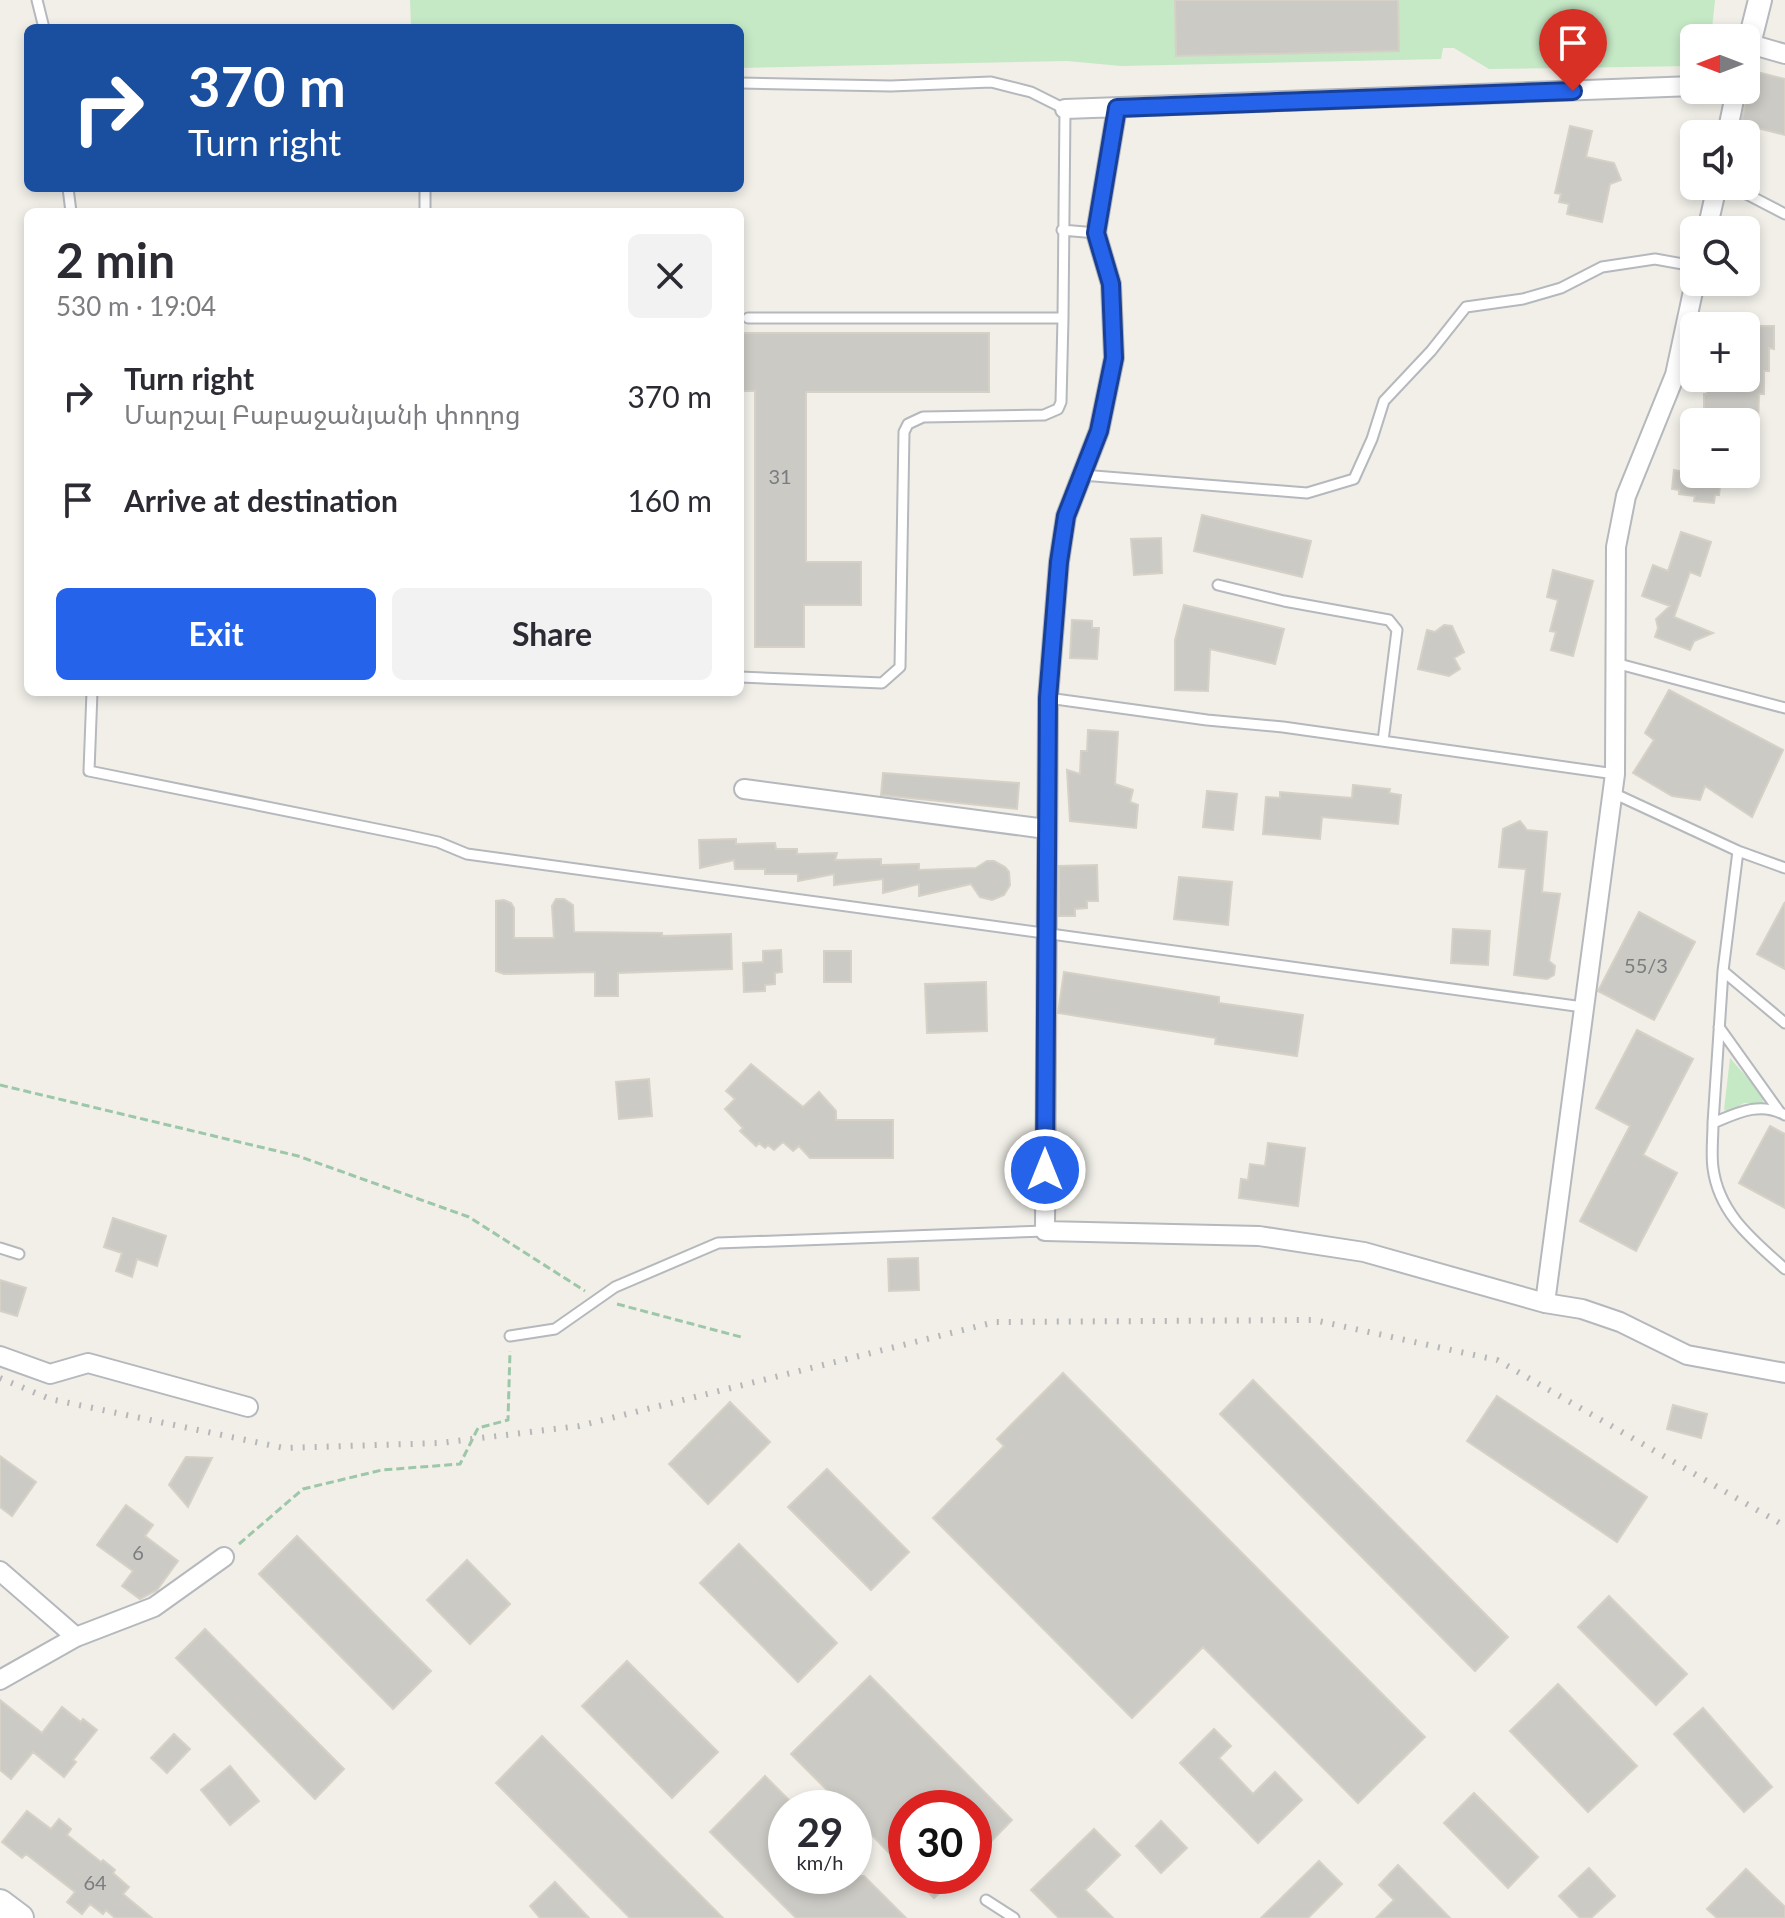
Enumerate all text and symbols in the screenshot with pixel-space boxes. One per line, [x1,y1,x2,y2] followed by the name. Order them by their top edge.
[1539,9,1607,91] pin
[1551,21,1595,65] icon: arrive
[1680,24,1760,104] north arrow
[1680,24,1760,488] map controls
[188,52,346,119] text: 370 m
[56,56,160,160] icon: right
[188,120,341,164] text: Turn right
[1680,120,1760,200] button: sound
[1680,216,1760,296] button: search
[56,231,175,288] text: 2 min
[628,234,712,318] button: close
[56,290,216,322] text: 530 m · 19:04
[1680,312,1760,392] button: +
[124,360,254,396] text: Turn right
[56,374,100,418] icon: right
[627,378,712,414] text: 370 m
[124,398,521,430] text: Մարշալ Բաբաջանյանի փողոց
[1680,408,1760,488] button: −
[768,464,792,488] house number: 31
[56,478,100,522] icon: arrive
[124,482,398,518] text: Arrive at destination
[627,482,712,518] text: 160 m
[56,588,376,680] button: Exit
[392,588,712,680] button: Share
[1624,953,1668,977] house number: 55/3
[1003,1128,1087,1212] position arrow
[132,1540,144,1564] house number: 6
[888,1790,992,1894] speed limit sign: 30
[797,1808,843,1856] text: 29
[797,1850,843,1874] text: km/h
[83,1870,107,1894] house number: 64

